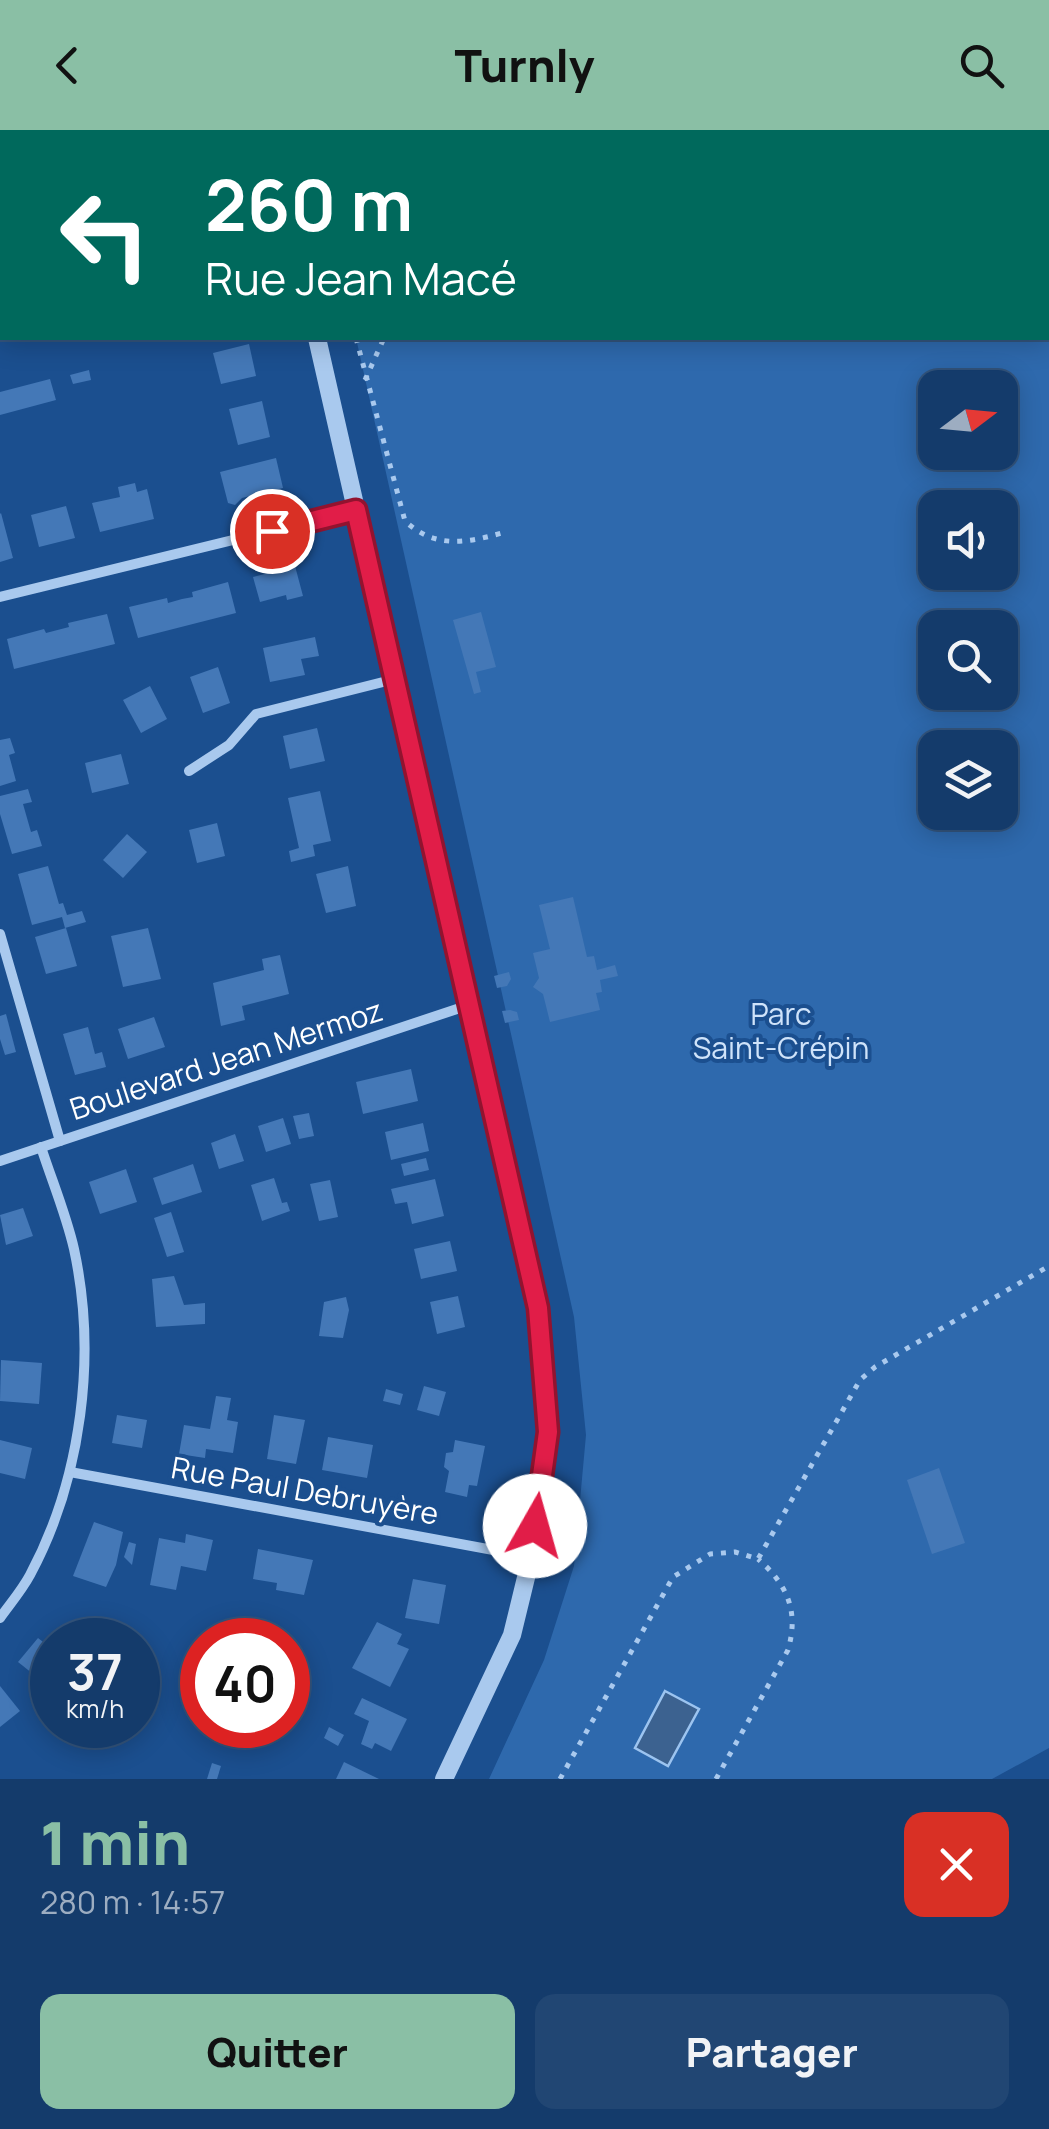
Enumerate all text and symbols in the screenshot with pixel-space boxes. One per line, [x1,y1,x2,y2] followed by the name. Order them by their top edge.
[455,34,594,96] text: Turnly
[40,38,95,93] icon: back
[954,38,1009,93] icon: search
[205,156,413,252] text: 260 m
[40,170,170,300] icon: left
[205,247,517,309] text: Rue Jean Macé
[918,370,1018,470] north arrow
[918,370,1018,830] map controls
[230,489,315,574] pin
[918,490,1018,590] button: sound
[245,504,300,559] icon: arrive
[918,610,1018,710] button: search
[918,730,1018,830] button: layers
[64,989,388,1129] street label: Boulevard Jean Mermoz
[693,993,869,1068] park label: Parc Saint-Crépin
[168,1446,442,1534] street label: Rue Paul Debruyère
[483,1474,587,1578] position arrow
[180,1618,310,1748] speed limit sign: 40
[67,1637,123,1705] text: 37
[66,1691,124,1726] text: km/h
[40,1801,190,1883] text: 1 min
[904,1812,1009,1917] button: close
[40,1880,225,1924] text: 280 m · 14:57
[40,1994,515,2109] button: Quitter
[535,1994,1009,2109] button: Partager

